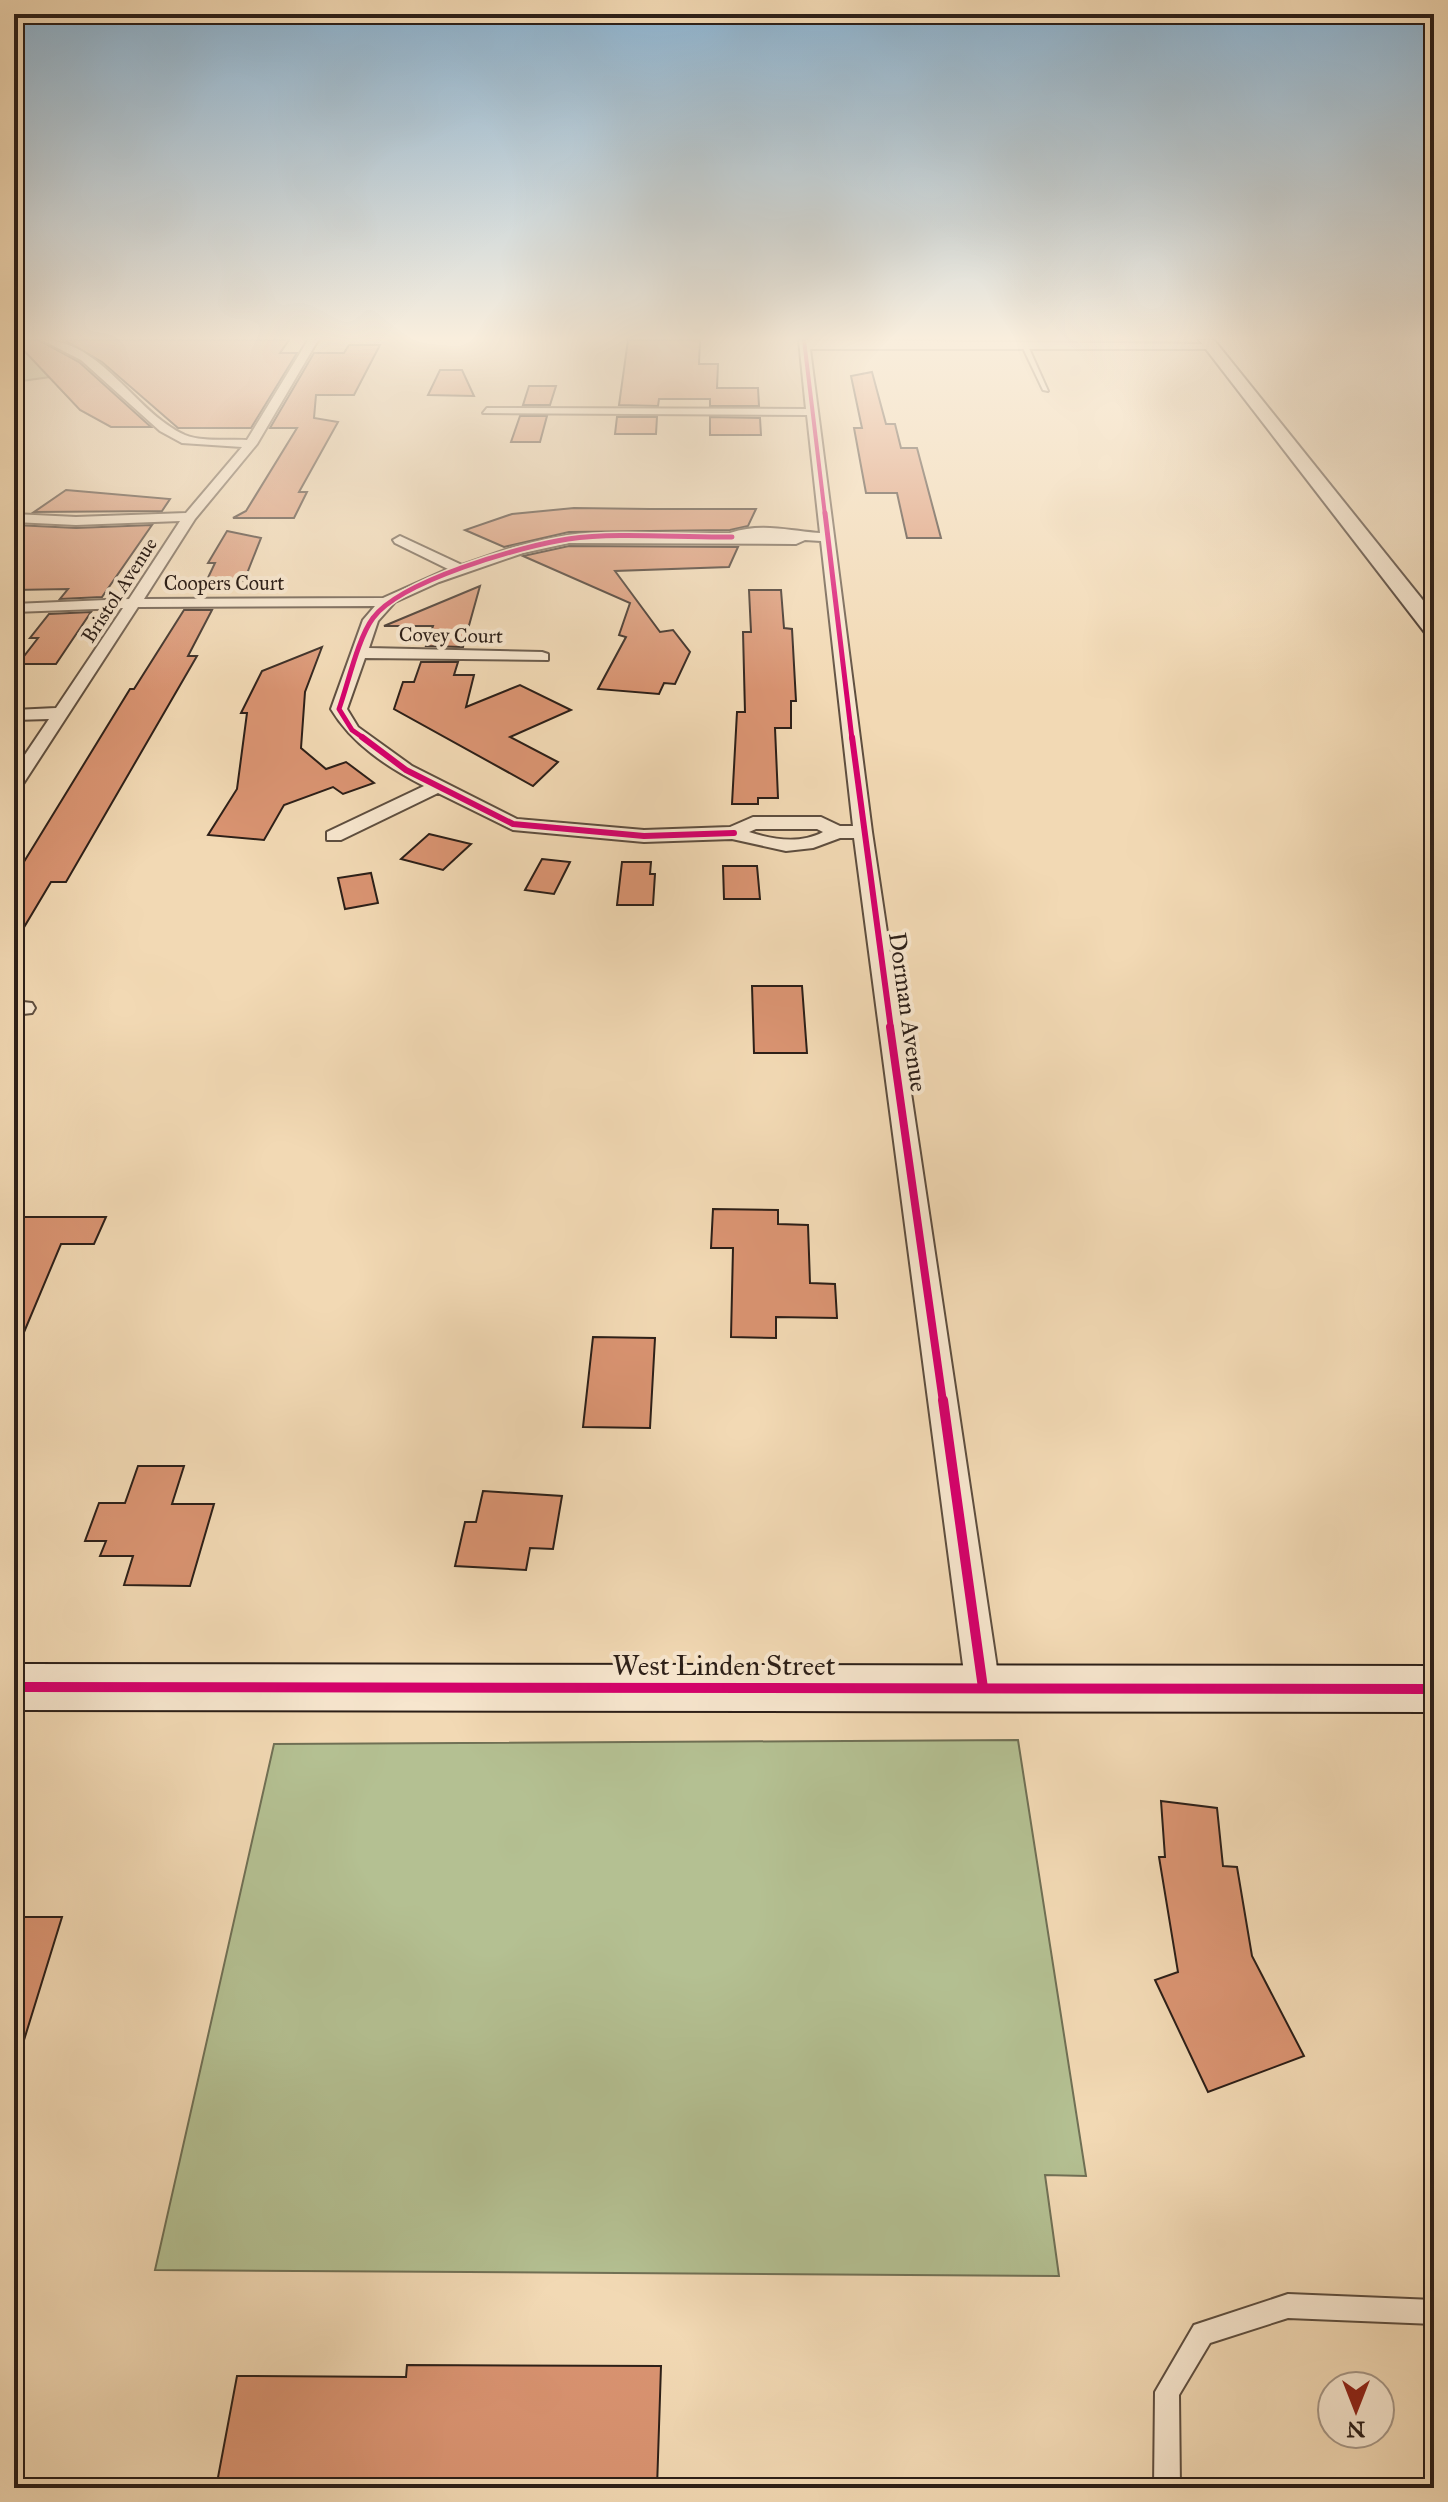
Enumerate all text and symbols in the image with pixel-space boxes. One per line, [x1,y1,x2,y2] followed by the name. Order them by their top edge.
[76,533,162,647] street label: Bristol Avenue
[164,571,284,595] street label: Coopers Court
[399,622,503,648] street label: Covey Court
[882,930,934,1094] street label: Dorman Avenue
[612,1648,836,1683] street label: West Linden Street
[1316,2370,1396,2450] north arrow
[1346,2416,1365,2443] text: N

